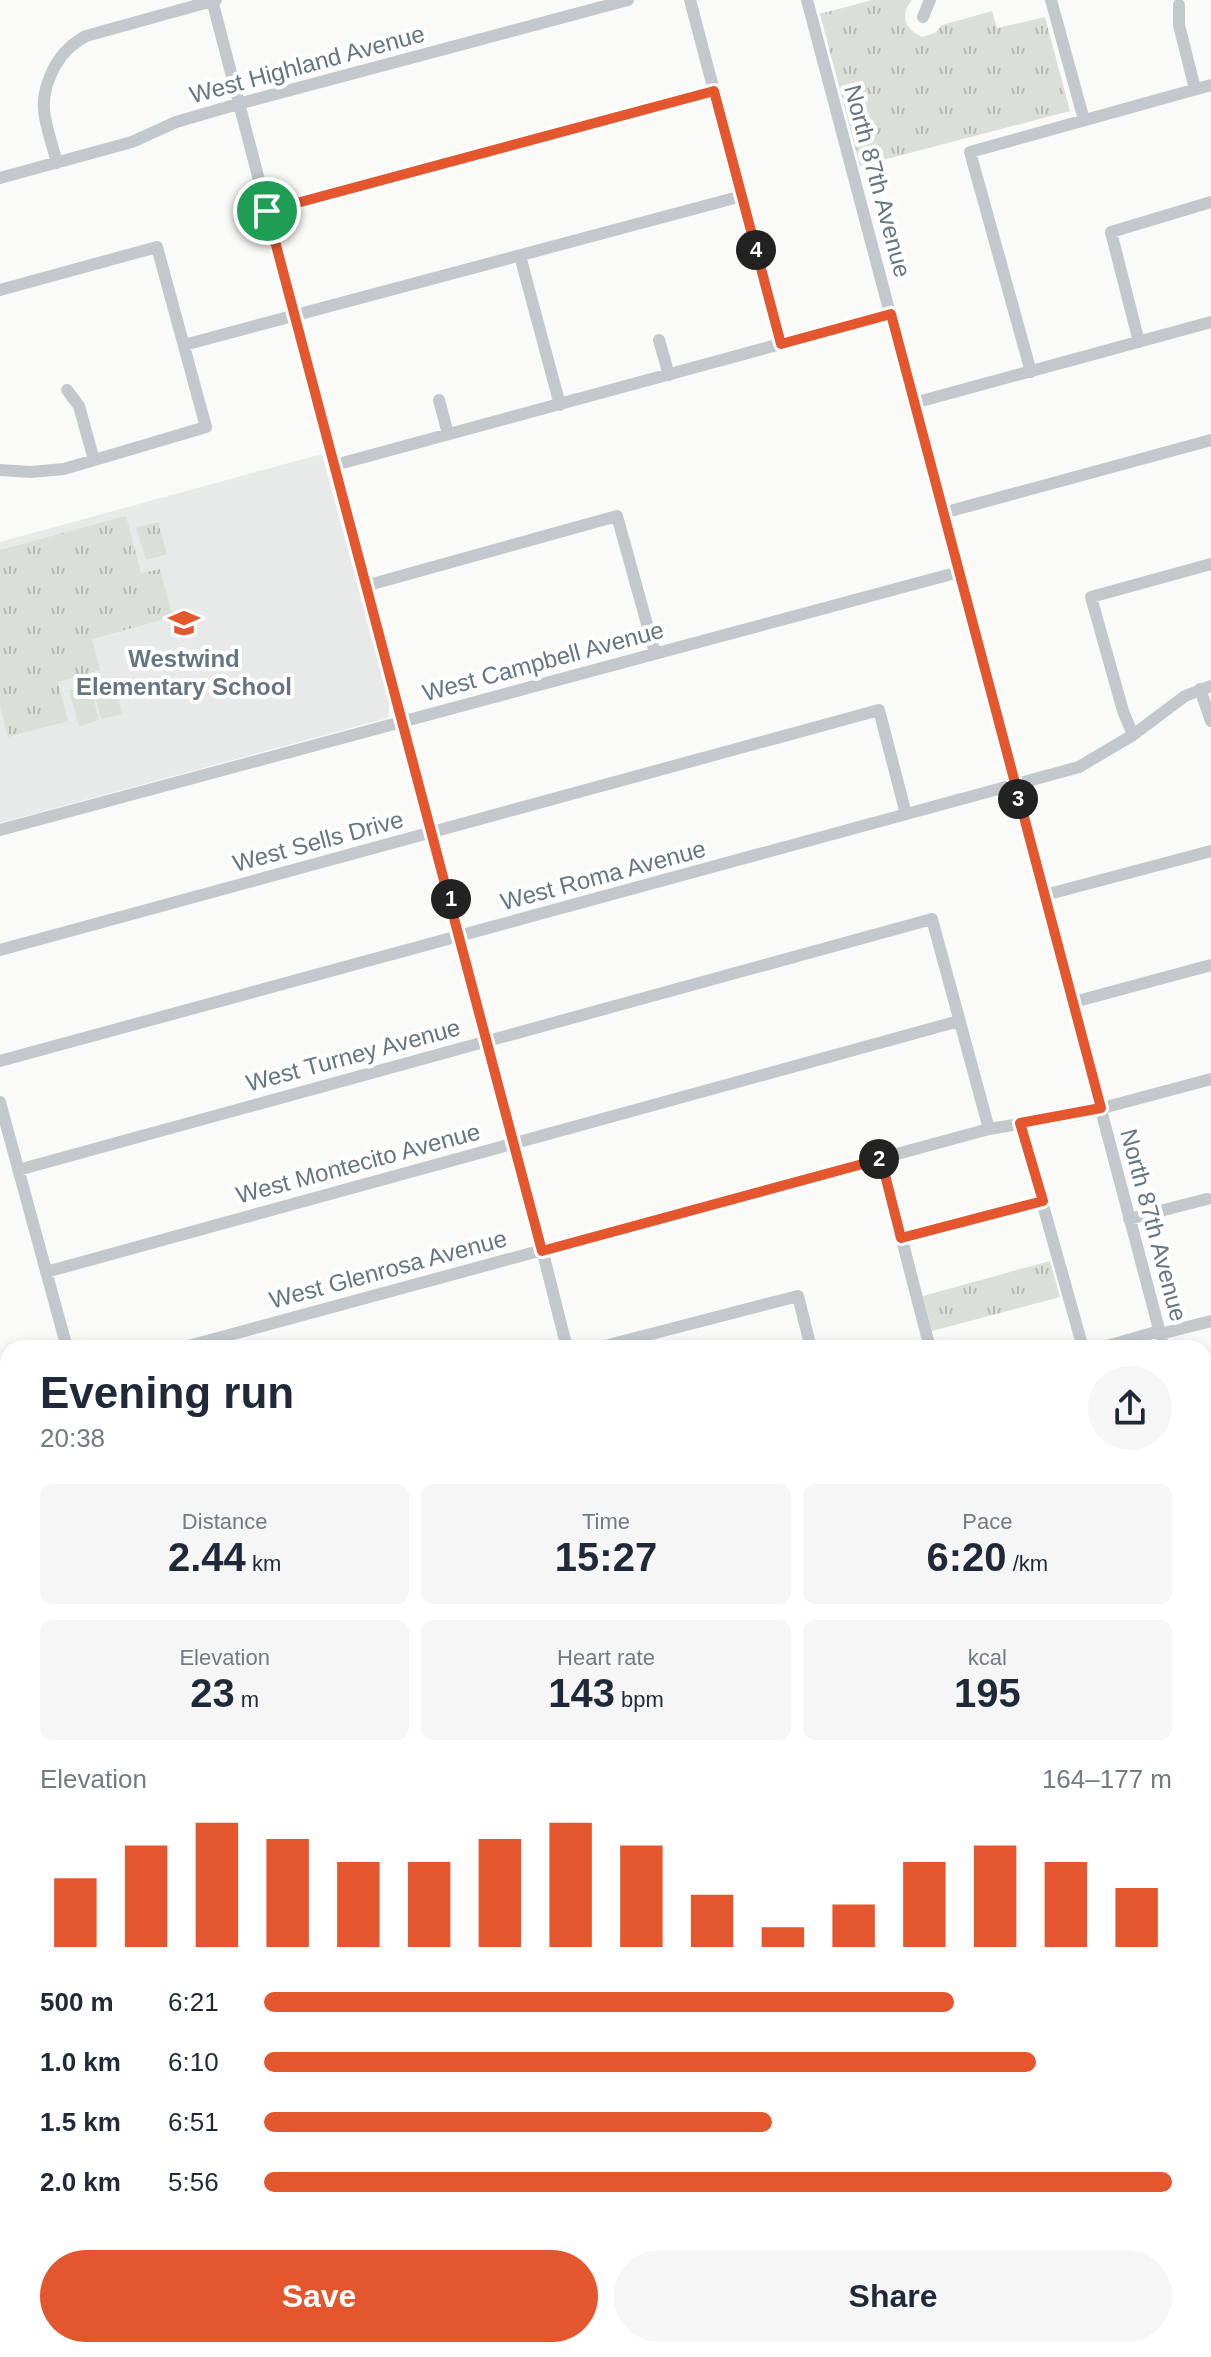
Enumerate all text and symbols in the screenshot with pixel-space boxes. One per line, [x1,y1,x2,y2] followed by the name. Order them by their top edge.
[187,20,427,108] street label: West Highland Avenue
[839,82,917,280] street label: North 87th Avenue
[233,177,301,245] pin
[245,189,289,233] icon: arrive
[736,230,776,270] pin: 4
[750,237,762,262] text: 4
[167,606,201,640] school or university icon: Westwind Elementary School
[419,616,667,706] street label: West Campbell Avenue
[76,645,292,700] place label: Westwind Elementary School
[998,779,1038,819] pin: 3
[1012,786,1024,811] text: 3
[230,805,406,877] street label: West Sells Drive
[497,835,709,915] street label: West Roma Avenue
[431,879,471,919] pin: 1
[445,886,457,911] text: 1
[243,1013,463,1097] street label: West Turney Avenue
[233,1117,483,1209] street label: West Montecito Avenue
[1115,1126,1193,1324] street label: North 87th Avenue
[859,1139,899,1179] pin: 2
[873,1146,885,1171] text: 2
[266,1224,510,1314] street label: West Glenrosa Avenue
[1088,1366,1172,1450] button: share
[40,1368,294,1417] text: Evening run
[40,1423,105,1453] text: 20:38
[182,1509,267,1534] text: Distance
[582,1509,630,1534] text: Time
[962,1509,1012,1534] text: Pace
[168,1535,246,1579] text: 2.44
[555,1535,657,1579] text: 15:27
[927,1535,1007,1579] text: 6:20
[246,1551,281,1576] text: km
[1007,1551,1048,1576] text: /km
[179,1645,270,1670] text: Elevation
[557,1645,655,1670] text: Heart rate
[968,1645,1007,1670] text: kcal
[190,1671,235,1715] text: 23
[548,1671,615,1715] text: 143
[954,1671,1021,1715] text: 195
[235,1687,259,1712] text: m
[615,1687,664,1712] text: bpm
[40,1764,147,1794] text: Elevation
[1042,1764,1172,1794] text: 164–177 m
[40,1987,114,2017] text: 500 m
[168,1987,219,2017] text: 6:21
[40,2047,121,2077] text: 1.0 km
[168,2047,219,2077] text: 6:10
[40,2107,121,2137] text: 1.5 km
[168,2107,219,2137] text: 6:51
[40,2167,121,2197] text: 2.0 km
[168,2167,219,2197] text: 5:56
[40,2250,598,2342] button: Save
[614,2250,1172,2342] button: Share

